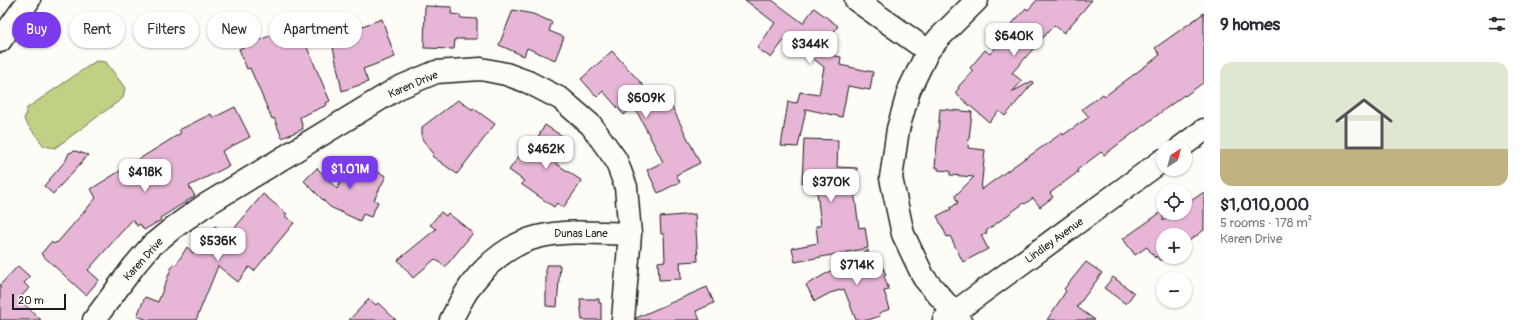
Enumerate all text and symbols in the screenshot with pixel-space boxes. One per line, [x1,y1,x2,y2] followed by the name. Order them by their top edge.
[12,12,61,48] chip: Buy
[69,12,125,48] chip: Rent
[133,12,199,48] chip: Filters
[207,12,261,48] chip: New
[269,12,362,48] chip: Apartment
[1486,13,1508,35] icon: filters
[1220,14,1280,35] text: 9 homes
[986,23,1042,57] pin: $640K
[995,28,1033,44] text: $640K
[782,31,838,65] pin: $344K
[791,36,829,52] text: $344K
[386,68,441,101] street label: Karen Drive
[618,85,674,119] pin: $609K
[1328,88,1400,160] icon: home
[627,90,665,106] text: $609K
[518,136,574,170] pin: $462K
[1156,140,1192,176] north arrow
[1156,140,1192,308] map controls
[527,141,565,157] text: $462K
[317,156,383,190] pin: $1.01M
[117,159,173,193] pin: $418K
[331,161,369,177] text: $1.01M
[128,164,162,180] text: $418K
[803,169,859,203] pin: $370K
[812,174,850,190] text: $370K
[1156,184,1192,220] button: locate
[1220,194,1309,215] text: $1,010,000
[1023,215,1086,266] street label: Lindley Avenue
[1220,215,1312,231] text: 5 rooms · 178 m²
[554,227,608,240] street label: Dunas Lane
[190,228,246,262] pin: $536K
[1156,228,1192,264] button: +
[1220,231,1282,247] text: Karen Drive
[200,233,236,249] text: $536K
[121,235,166,283] street label: Karen Drive
[829,252,885,286] pin: $714K
[840,257,874,273] text: $714K
[1156,272,1192,308] button: −
[12,292,66,311] scale bar
[18,294,44,307] text: 20 m

